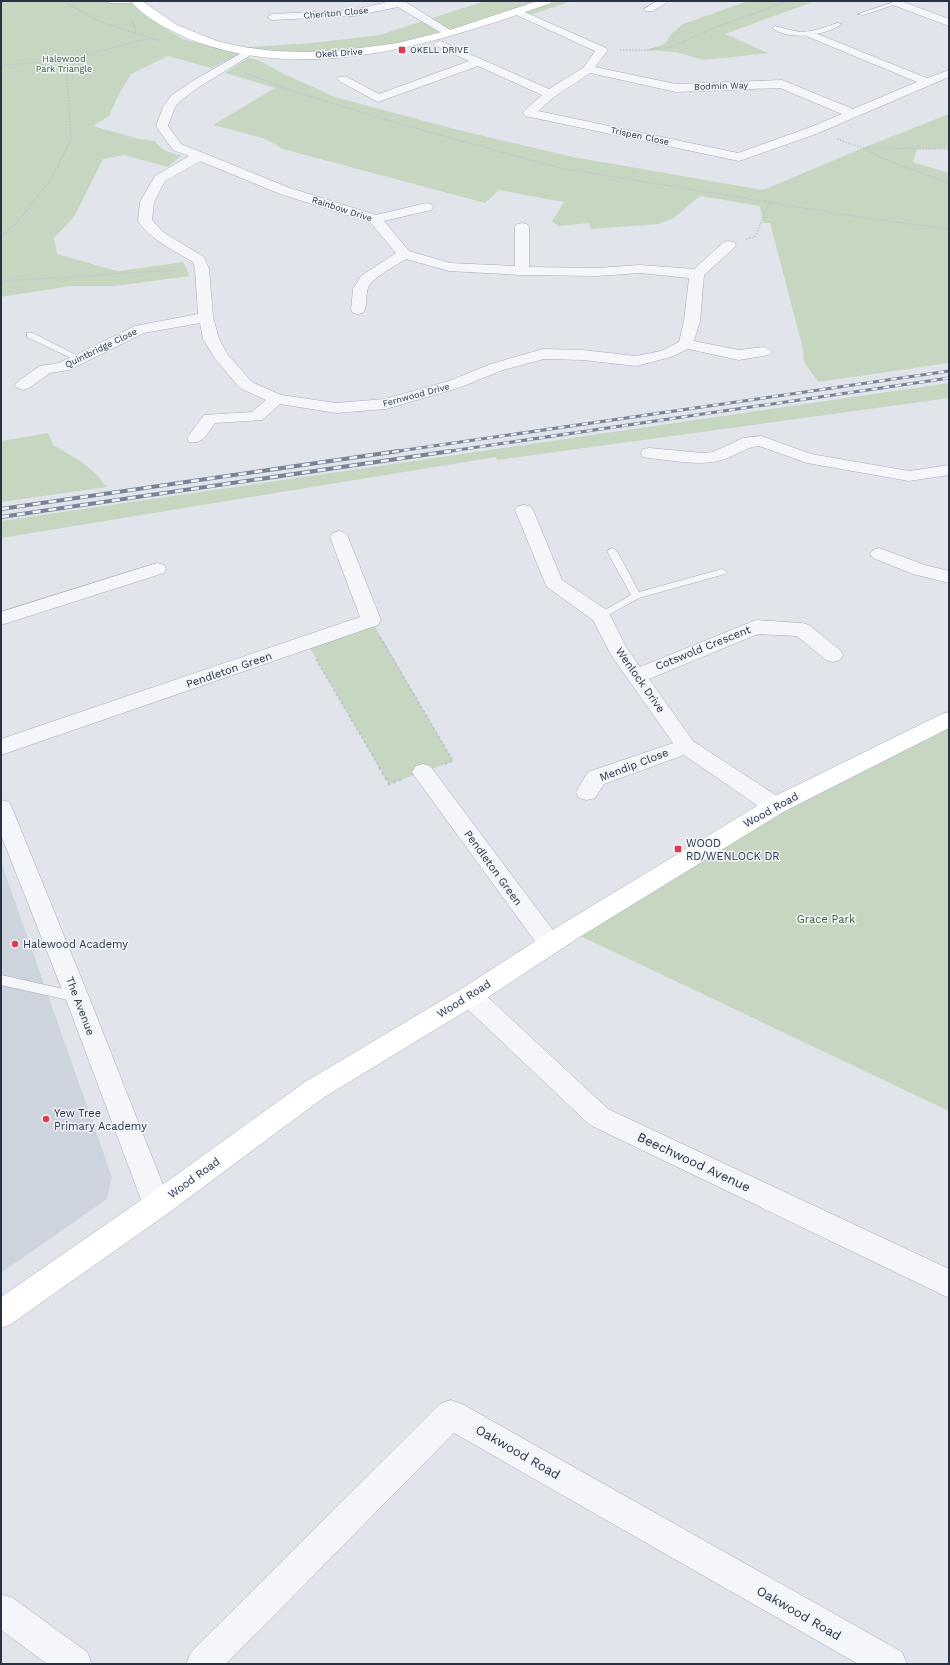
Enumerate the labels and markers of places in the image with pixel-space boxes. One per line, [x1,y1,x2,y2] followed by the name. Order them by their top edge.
[397,45,407,55] marker: OKELL DRIVE
[410,45,469,55] place label: OKELL DRIVE
[686,837,780,863] place label: WOOD RD/WENLOCK DR
[673,844,683,854] marker: WOOD RD/WENLOCK DR
[23,938,128,951] place label: Halewood Academy
[10,939,20,949] marker: Halewood Academy
[54,1107,147,1133] place label: Yew Tree Primary Academy
[41,1114,51,1124] marker: Yew Tree Primary Academy

